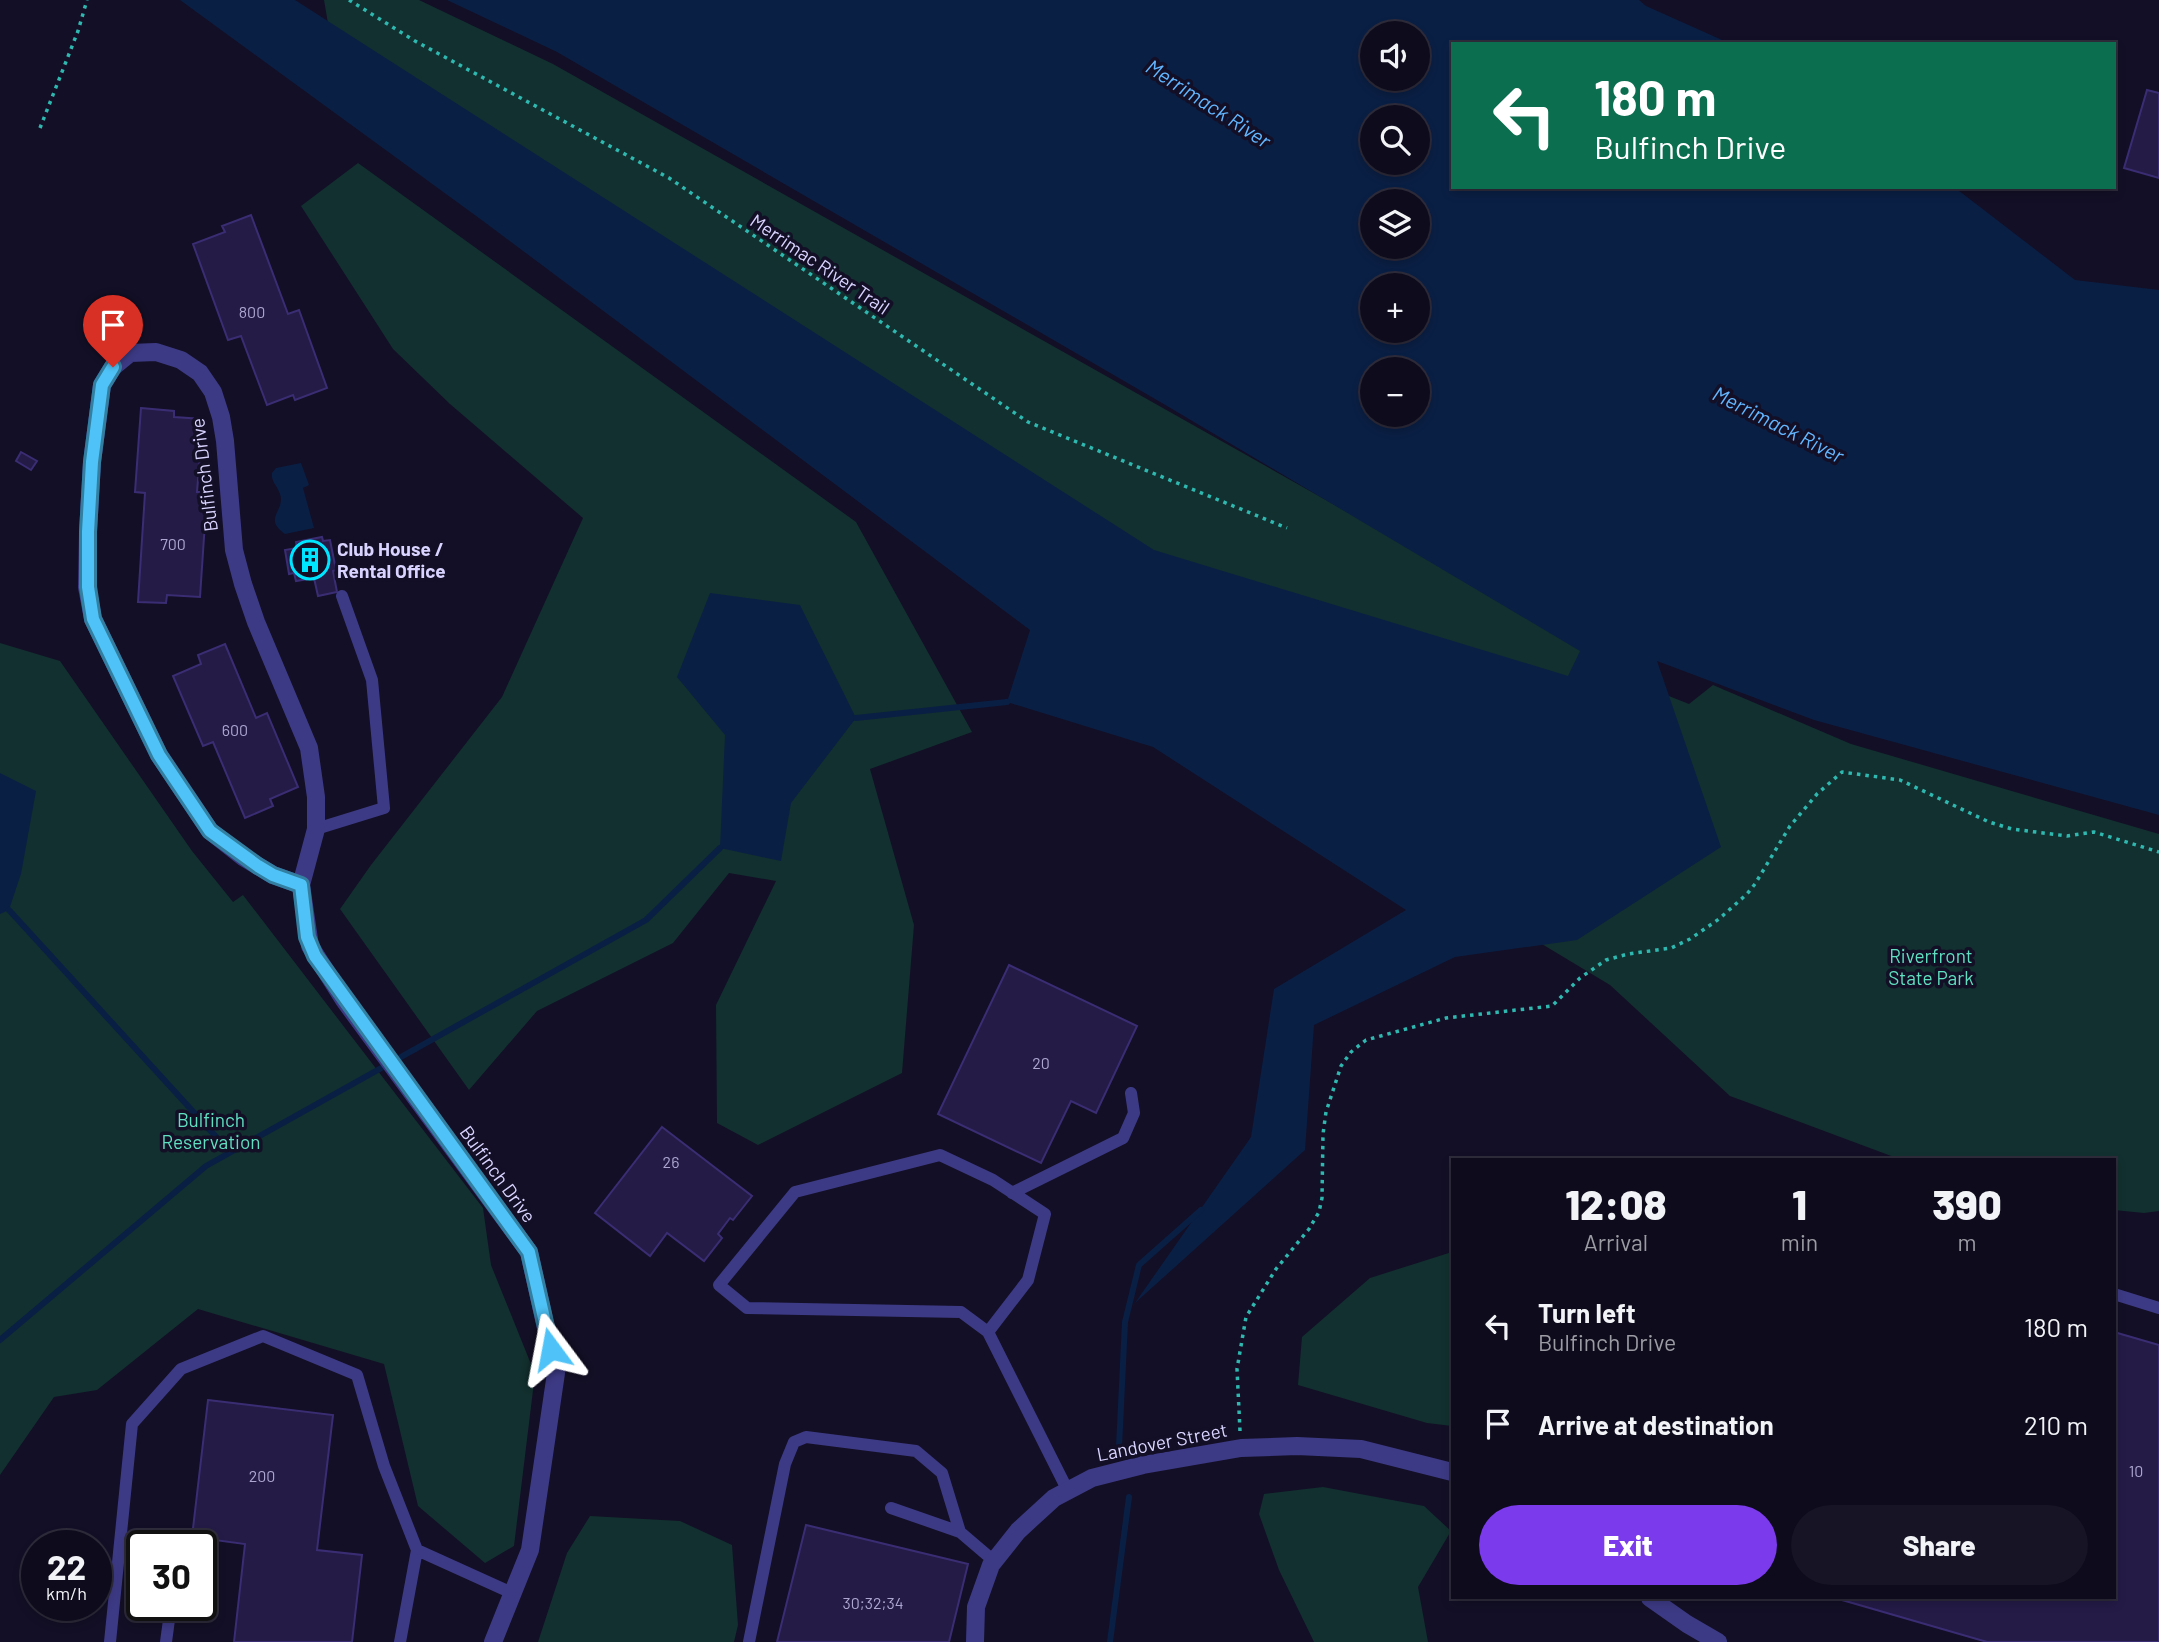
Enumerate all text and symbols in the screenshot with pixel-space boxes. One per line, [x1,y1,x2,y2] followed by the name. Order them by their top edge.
[1360,21,1430,427] map controls
[1360,21,1430,91] button: sound
[1142,53,1276,153] water label: Merrimack River
[1594,67,1717,126] text: 180 m
[1479,70,1570,161] icon: left
[1360,105,1430,175] button: search
[1594,127,1786,165] text: Bulfinch Drive
[1360,189,1430,259] button: layers
[746,208,894,319] street label: Merrimac River Trail
[1360,273,1430,343] button: +
[83,295,143,367] pin
[239,302,265,321] house number: 800
[94,306,132,344] icon: arrive
[1360,357,1430,427] button: −
[1709,380,1849,468] water label: Merrimack River
[185,417,222,533] street label: Bulfinch Drive
[160,534,186,553] house number: 700
[337,537,446,582] place label: Club House / Rental Office
[289,539,331,581] building icon: Club House / Rental Office
[222,720,248,739] house number: 600
[1888,944,1974,989] park label: Riverfront State Park
[1032,1053,1050,1072] house number: 20
[161,1108,261,1153] park label: Bulfinch Reservation
[456,1121,541,1227] street label: Bulfinch Drive
[663,1152,679,1171] house number: 26
[1565,1178,1667,1228] text: 12:08
[1792,1178,1807,1228] text: 1
[1932,1178,2002,1228] text: 390
[1584,1228,1648,1256] text: Arrival
[1781,1228,1818,1256] text: min
[1958,1228,1977,1256] text: m
[1538,1297,1636,1328] text: Turn left
[1479,1307,1517,1345] icon: left
[2024,1311,2088,1342] text: 180 m
[514,1312,588,1386] position arrow
[1538,1328,1676,1356] text: Bulfinch Drive
[1479,1405,1517,1443] icon: arrive
[1538,1409,1774,1440] text: Arrive at destination
[2024,1409,2088,1440] text: 210 m
[1095,1418,1229,1465] street label: Landover Street
[2129,1461,2143,1480] house number: 10
[249,1466,275,1485] house number: 200
[1479,1505,1777,1585] button: Exit
[1791,1505,2088,1585] button: Share
[126,1530,217,1621] speed limit sign: 30
[47,1545,86,1587] text: 22
[46,1582,87,1604] text: km/h
[842,1593,904,1612] house number: 30;32;34

